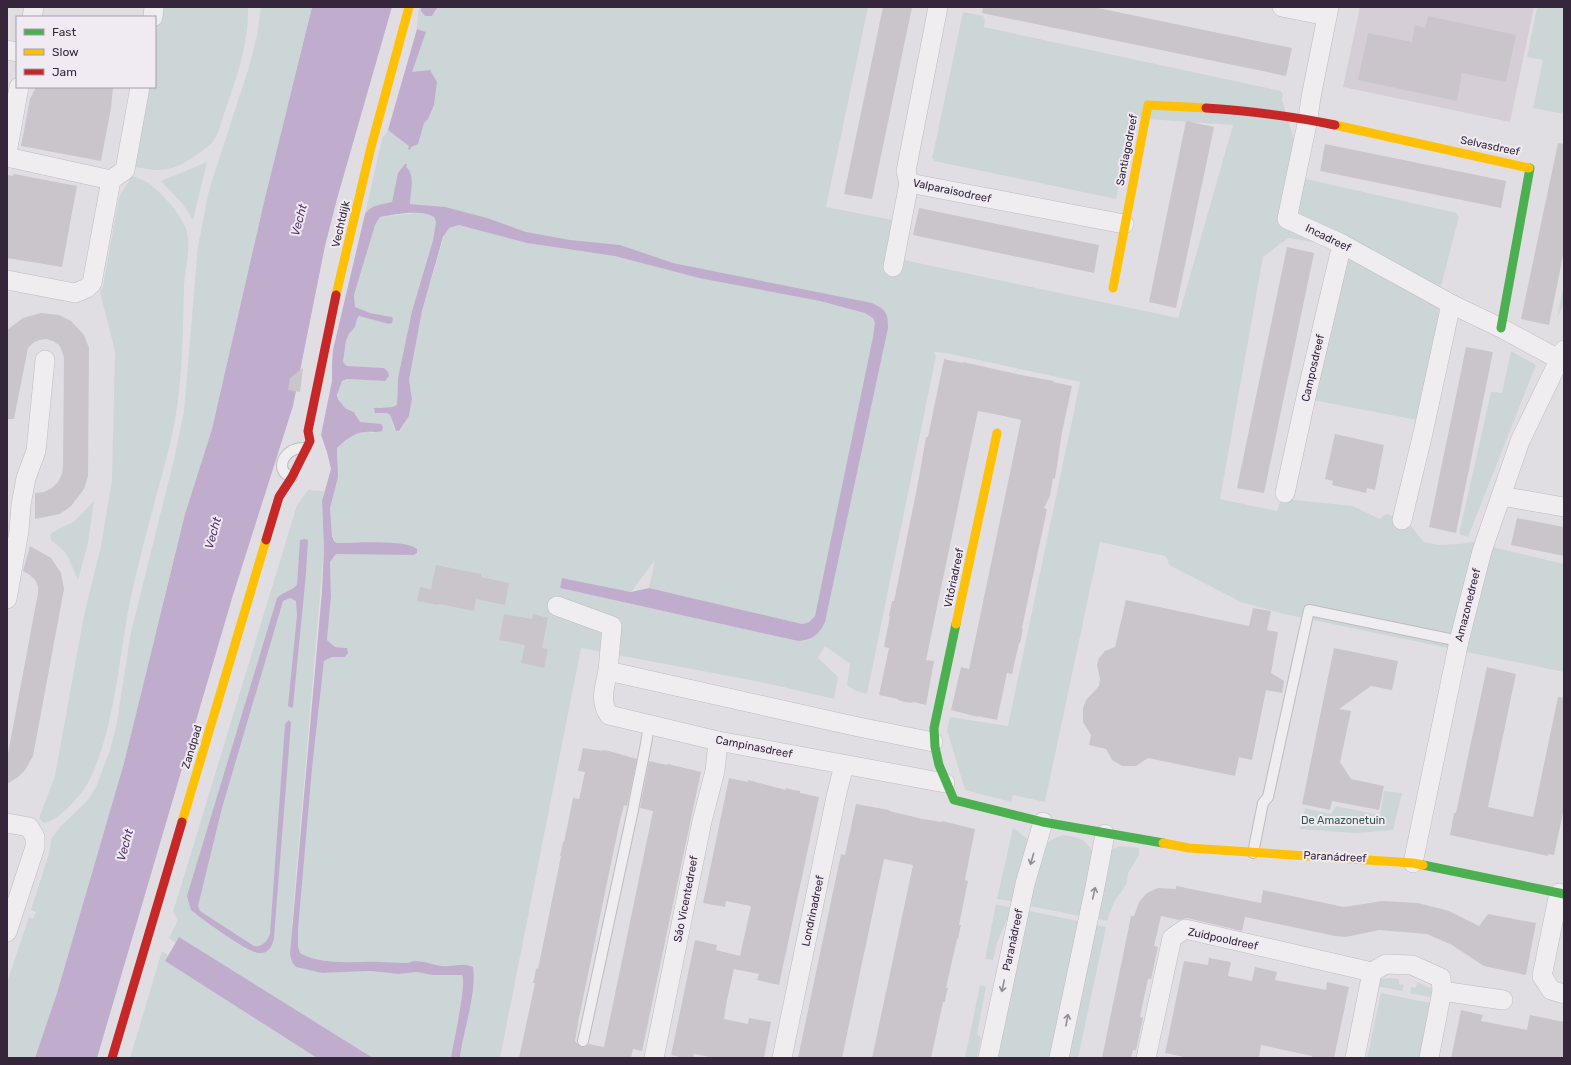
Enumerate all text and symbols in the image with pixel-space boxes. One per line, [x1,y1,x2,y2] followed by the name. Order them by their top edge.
[16,16,156,88] legend
[52,25,76,39] text: Fast
[52,45,79,59] text: Slow
[52,65,77,79] text: Jam
[1114,112,1140,187] street label: Santiagodreef
[1459,133,1522,159] street label: Selvasdreef
[912,176,993,206] street label: Valparaisodreef
[329,199,353,249] street label: Vechtdijk
[288,202,310,237] water label: Vecht
[1303,221,1354,255] street label: Incadreef
[1299,332,1327,403] street label: Camposdreef
[202,515,224,550] water label: Vecht
[941,546,967,609] street label: Vitóriadreef
[1453,566,1484,643] street label: Amazonedreef
[179,724,205,770] street label: Zandpad
[715,733,794,761] street label: Campinasdreef
[1301,814,1385,827] park label: De Amazonetuin
[114,827,136,862] water label: Vecht
[1303,849,1368,865] street label: Paranádreef
[1028,853,1035,866] one-way arrow
[671,854,701,943] street label: Sáo Vicentedreef
[799,874,827,948] street label: Londrinadreef
[1091,886,1098,899] one-way arrow
[1000,907,1026,972] street label: Paranádreef
[1187,925,1260,953] street label: Zuidpooldreef
[999,979,1007,992] one-way arrow
[1063,1014,1071,1027] one-way arrow

